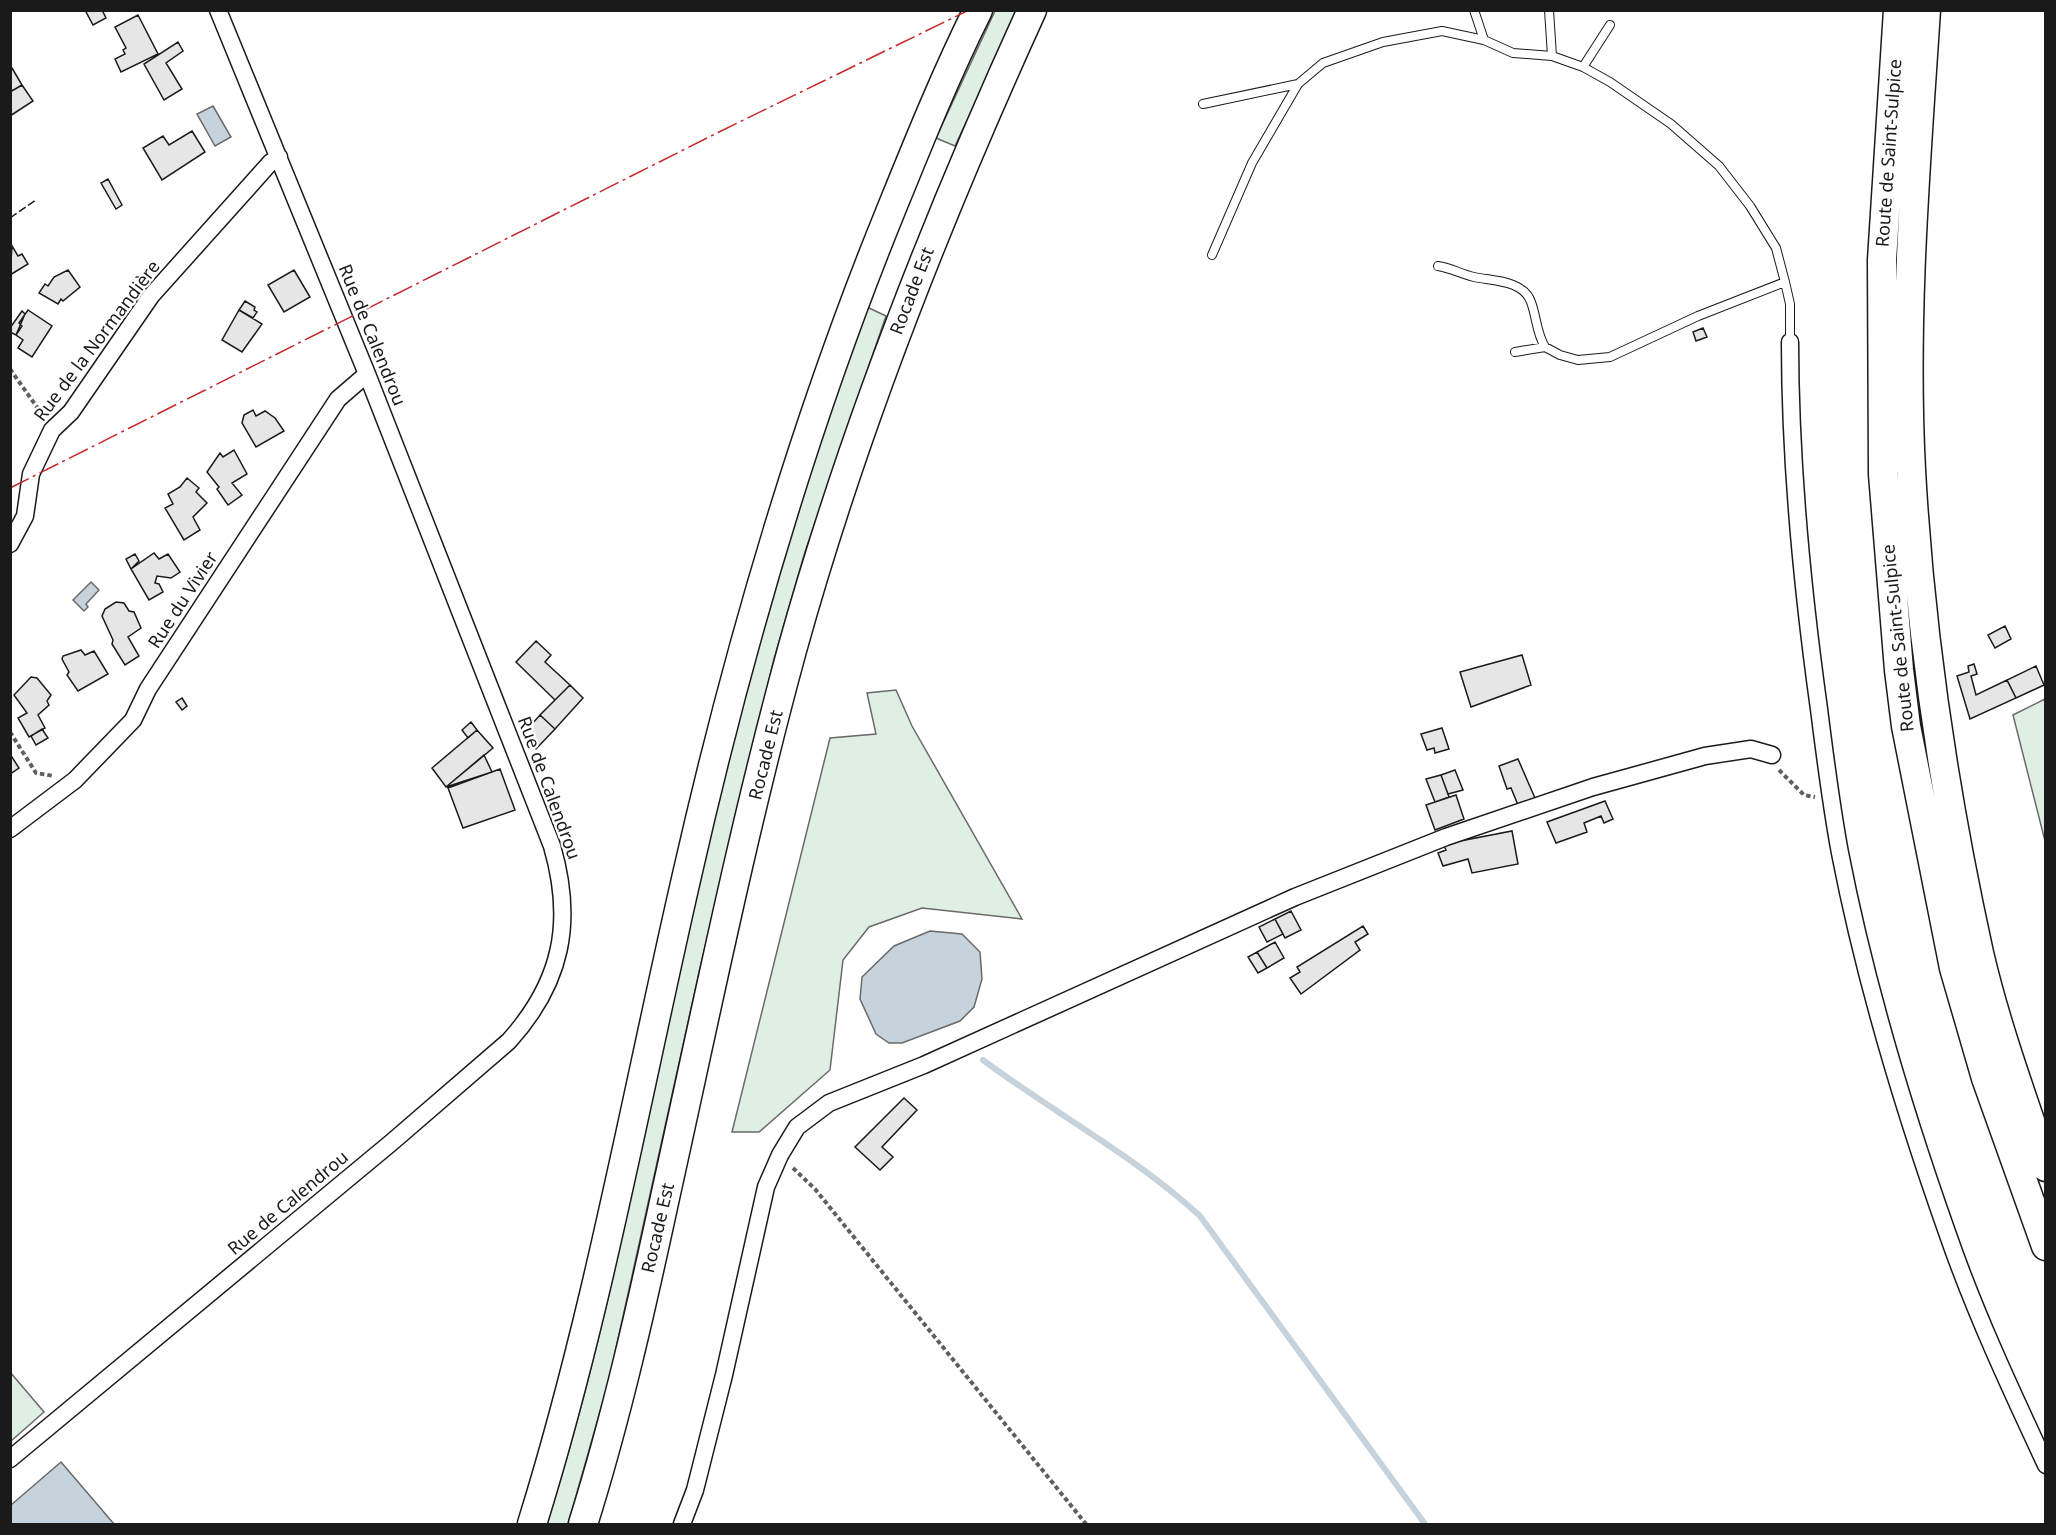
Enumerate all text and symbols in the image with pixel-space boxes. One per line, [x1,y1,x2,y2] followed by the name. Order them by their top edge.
[1869,58,1907,248] street label: Route de Saint-Sulpice
[883,243,939,338] street label: Rocade Est
[28,255,165,426] street label: Rue de la Normandière
[334,260,412,409] street label: Rue de Calendrou
[1875,543,1919,733] street label: Route de Saint-Sulpice
[142,546,223,652] street label: Rue du Vivier
[742,707,788,802] street label: Rocade Est
[513,713,587,863] street label: Rue de Calendrou
[222,1145,353,1260] street label: Rue de Calendrou
[635,1180,679,1275] street label: Rocade Est

